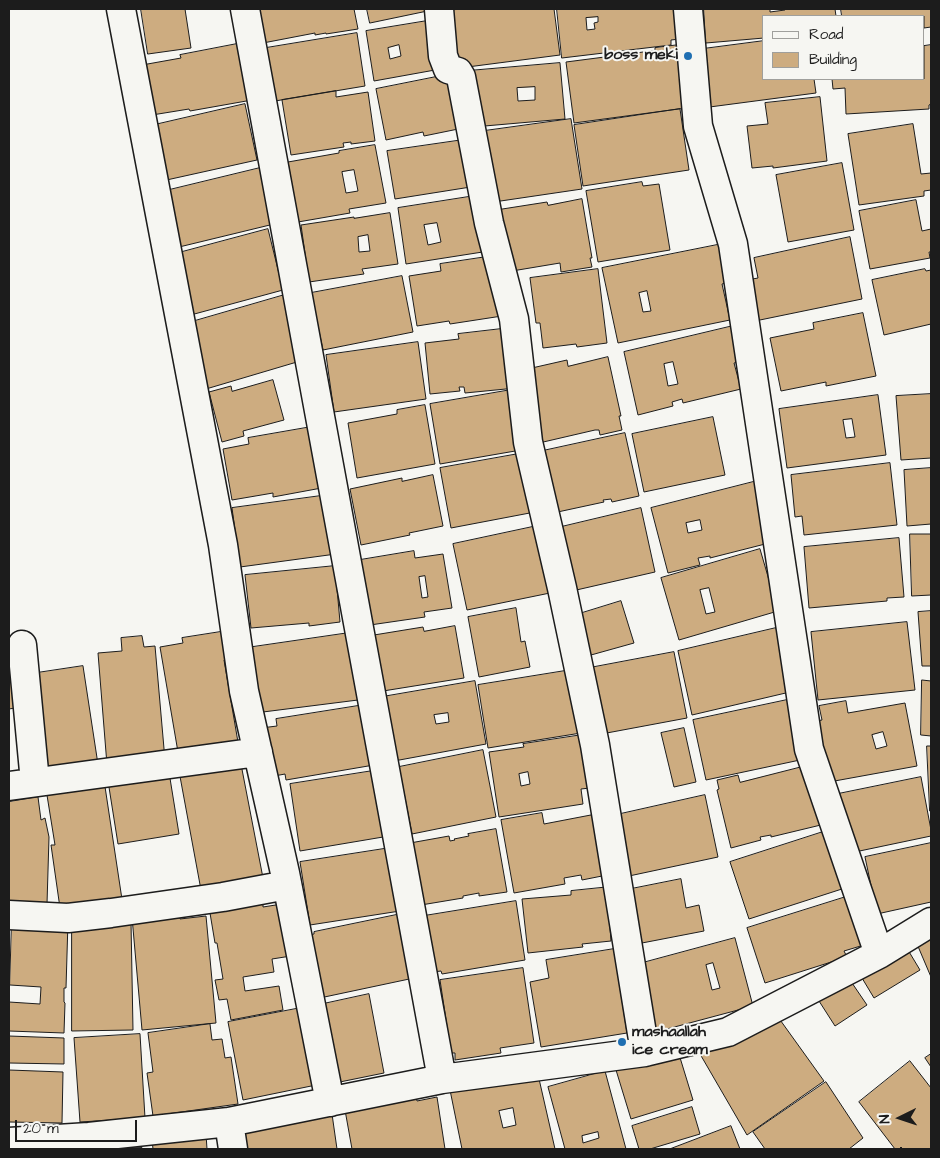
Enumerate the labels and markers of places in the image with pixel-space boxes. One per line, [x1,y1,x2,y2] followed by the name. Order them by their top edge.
[604,46,678,66] place label: boss meki
[682,50,694,62] marker: boss meki
[632,1023,708,1061] place label: mashaallah ice cream
[616,1036,628,1048] marker: mashaallah ice cream

